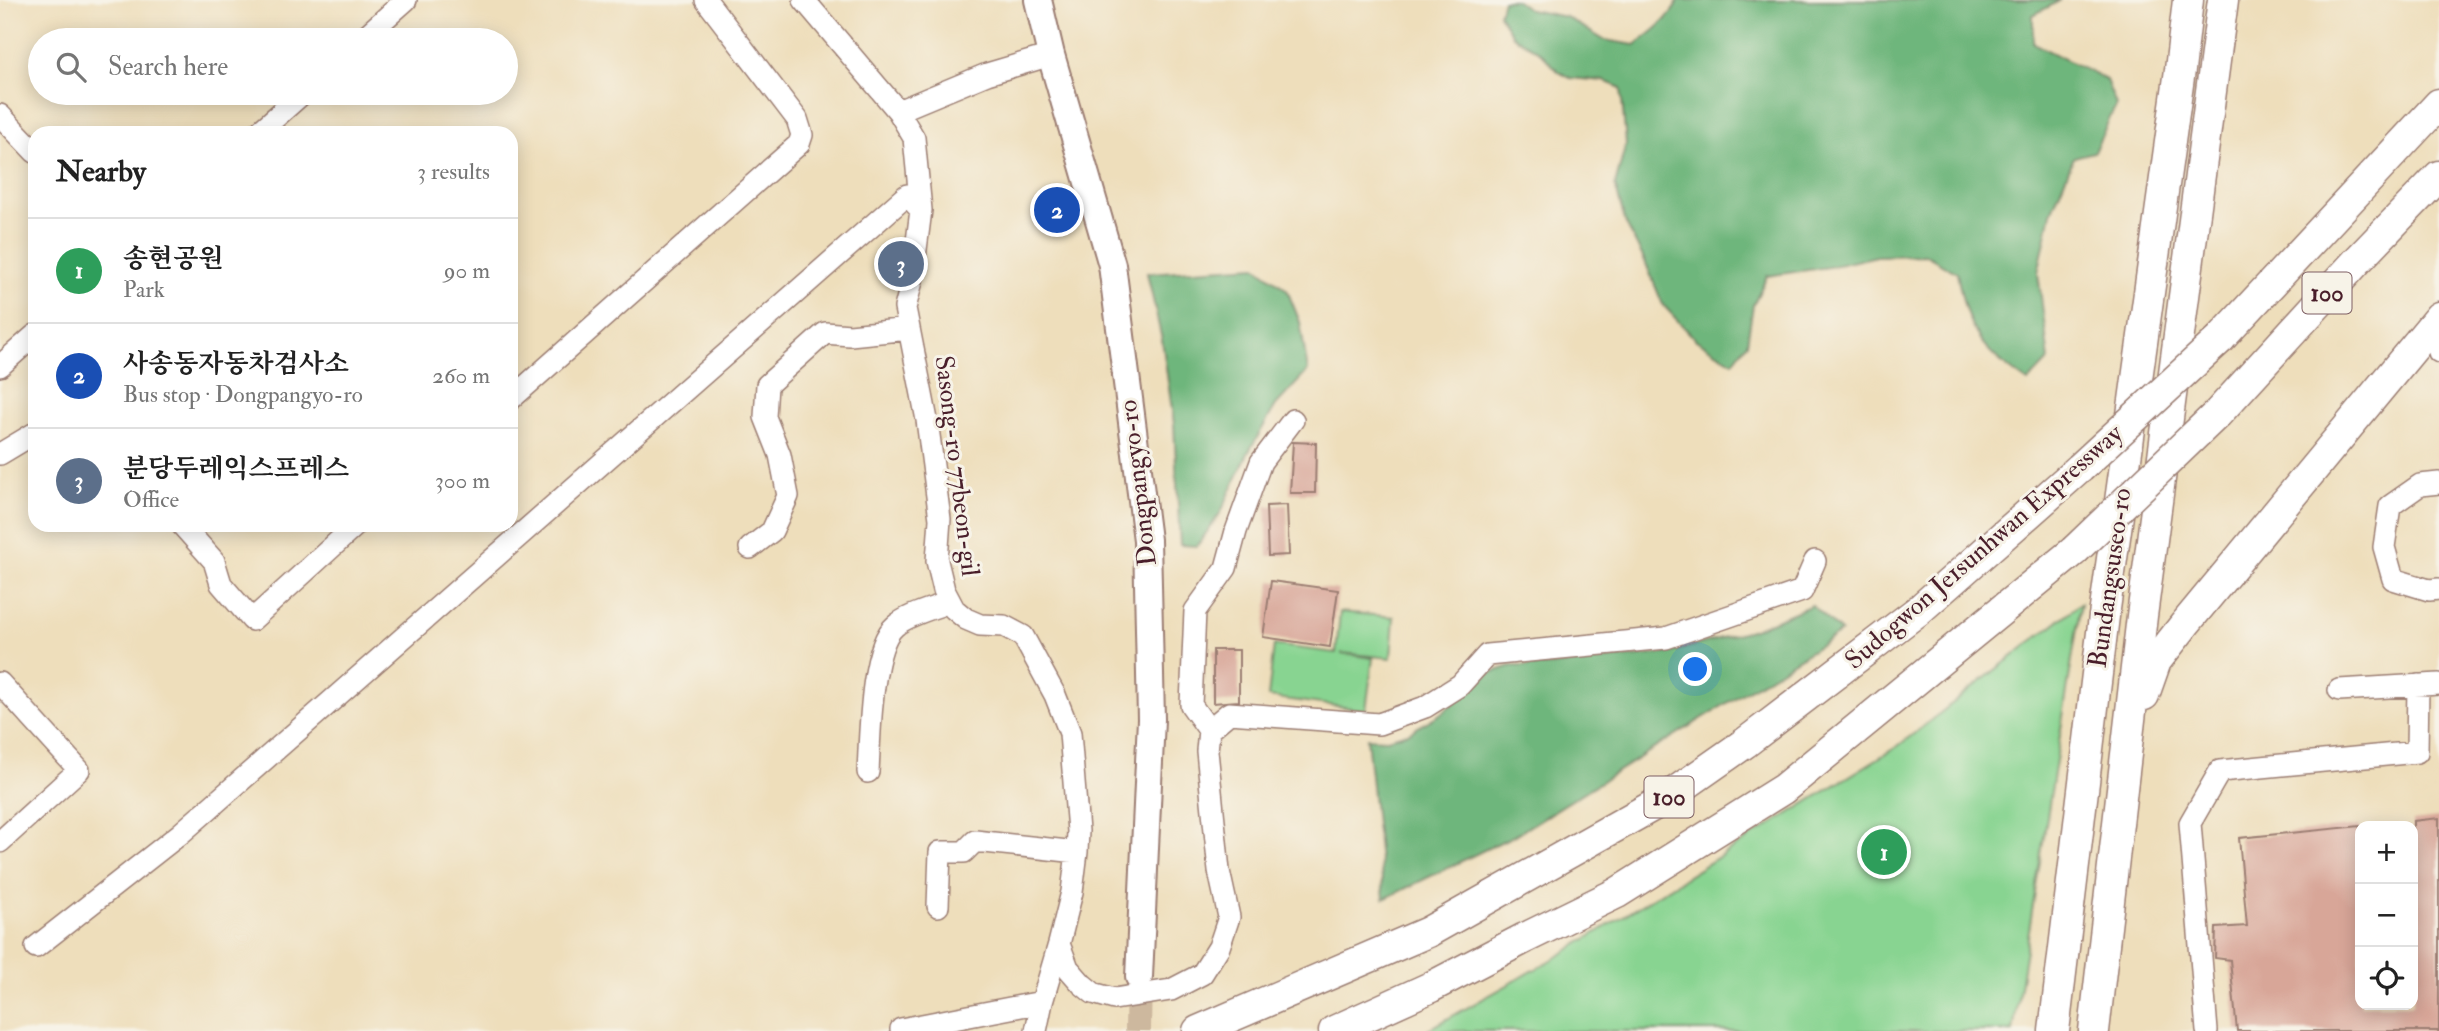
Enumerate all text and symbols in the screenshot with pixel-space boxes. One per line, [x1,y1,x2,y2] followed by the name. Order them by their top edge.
[28,28,518,105] search box
[52,48,90,86] icon: search
[108,51,228,83] text: Search here
[56,153,146,190] text: Nearby
[417,157,490,186] text: 3 results
[1034,184,1080,236] pin: 2
[878,238,924,290] pin: 3
[123,243,223,275] text: 송현공원
[75,256,83,285] text: 1
[444,256,490,285] text: 90 m
[2302,272,2352,314] road number: 100
[123,275,165,304] text: Park
[123,348,349,380] text: 사송동자동차검사소
[928,354,986,579] street label: Sasong-ro 77beon-gil
[73,361,85,390] text: 2
[432,361,490,390] text: 260 m
[123,380,363,409] text: Bus stop · Dongpangyo-ro
[1112,398,1165,568] street label: Dongpangyo-ro
[1839,417,2130,677] street label: Sudogwon Je1sunhwan Expressway
[123,453,349,485] text: 분당두레익스프레스
[75,466,83,495] text: 3
[435,466,490,495] text: 300 m
[123,485,179,514] text: Office
[2082,486,2138,670] street label: Bundangsuseo-ro
[1678,652,1712,686] your location
[1644,776,1694,818] road number: 100
[2355,821,2418,1010] map controls
[2355,821,2418,884] button: +
[1861,826,1907,878] pin: 1
[2355,884,2418,947] button: −
[2355,947,2418,1010] button: locate

